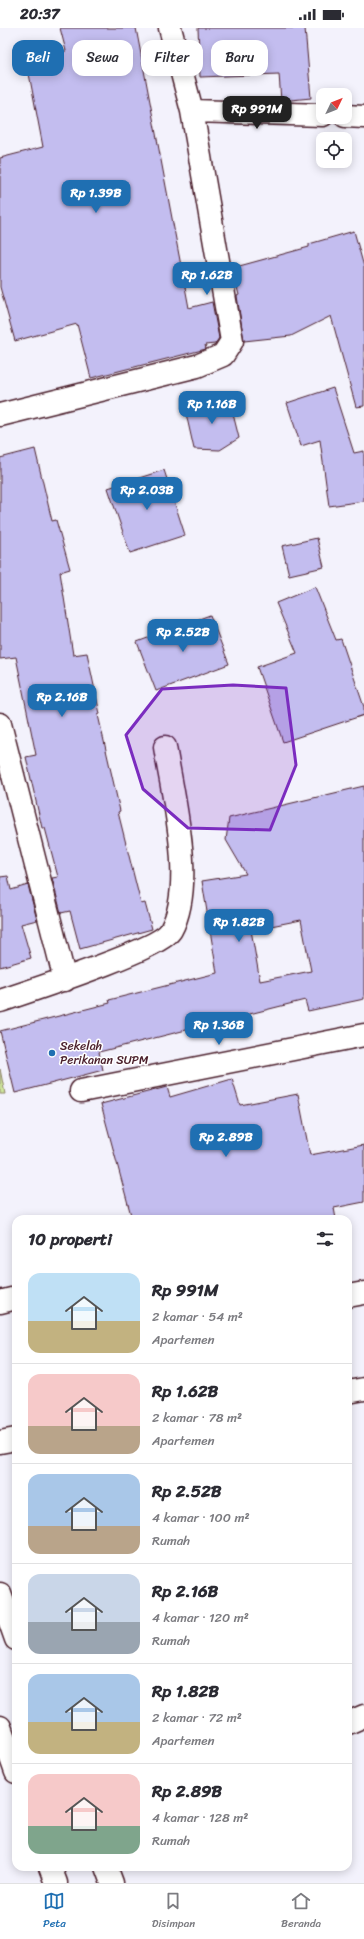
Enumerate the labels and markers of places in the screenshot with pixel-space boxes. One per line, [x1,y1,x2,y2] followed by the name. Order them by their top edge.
[220,96,294,130] pin: Rp 991M
[55,180,137,214] pin: Rp 1.39B
[166,262,248,296] pin: Rp 1.62B
[171,391,253,425] pin: Rp 1.16B
[106,477,188,511] pin: Rp 2.03B
[142,619,224,653] pin: Rp 2.52B
[21,684,103,718] pin: Rp 2.16B
[198,909,280,943] pin: Rp 1.82B
[178,1012,260,1046] pin: Rp 1.36B
[60,1035,149,1071] place label: Sekelah Perikanan SUPM
[47,1048,57,1058] marker: Sekelah Perikanan SUPM
[185,1124,267,1158] pin: Rp 2.89B

